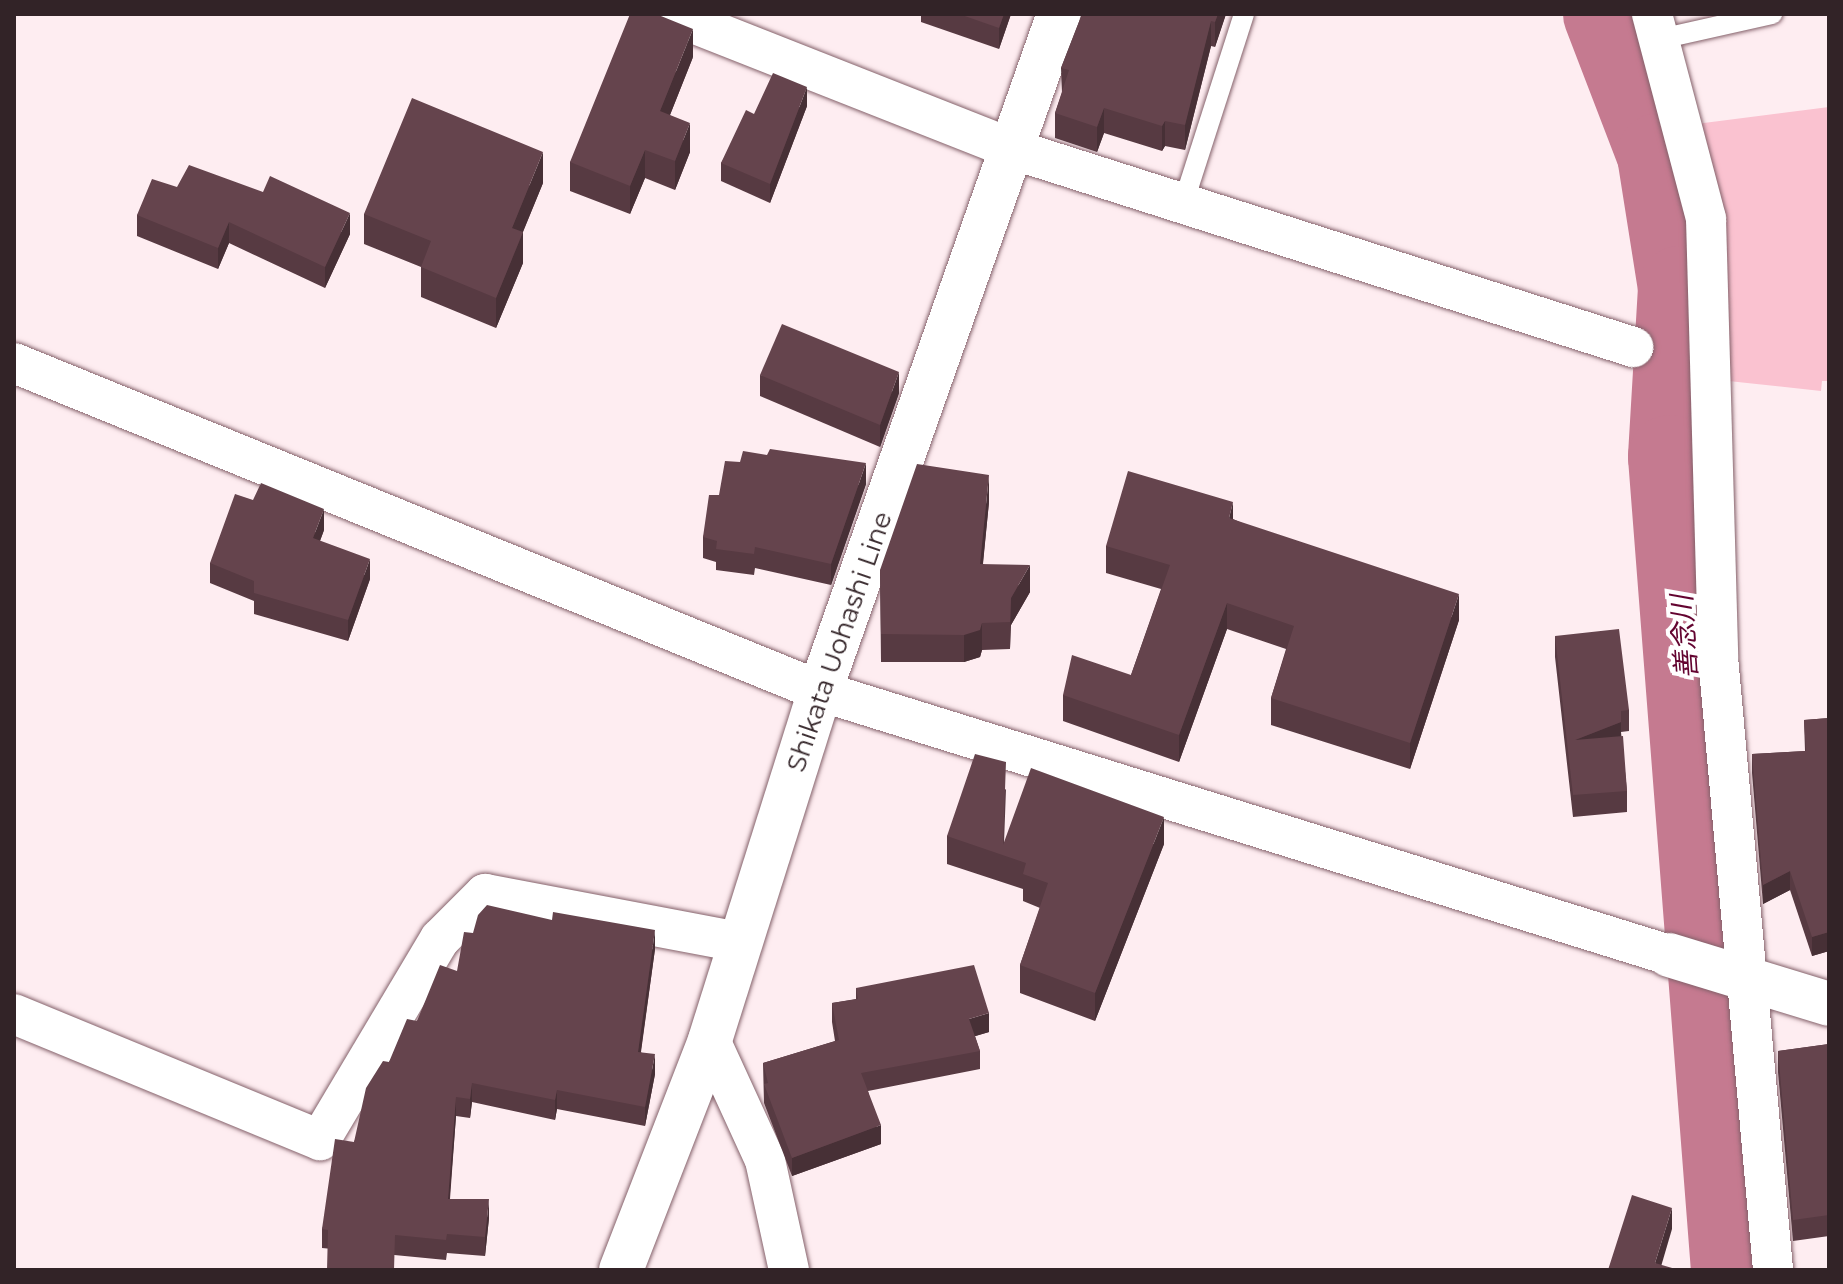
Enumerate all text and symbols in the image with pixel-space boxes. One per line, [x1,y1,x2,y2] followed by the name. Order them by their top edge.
[781,508,899,776] street label: Shikata Uohashi Line
[1664,594,1704,680] water label: 善念川

